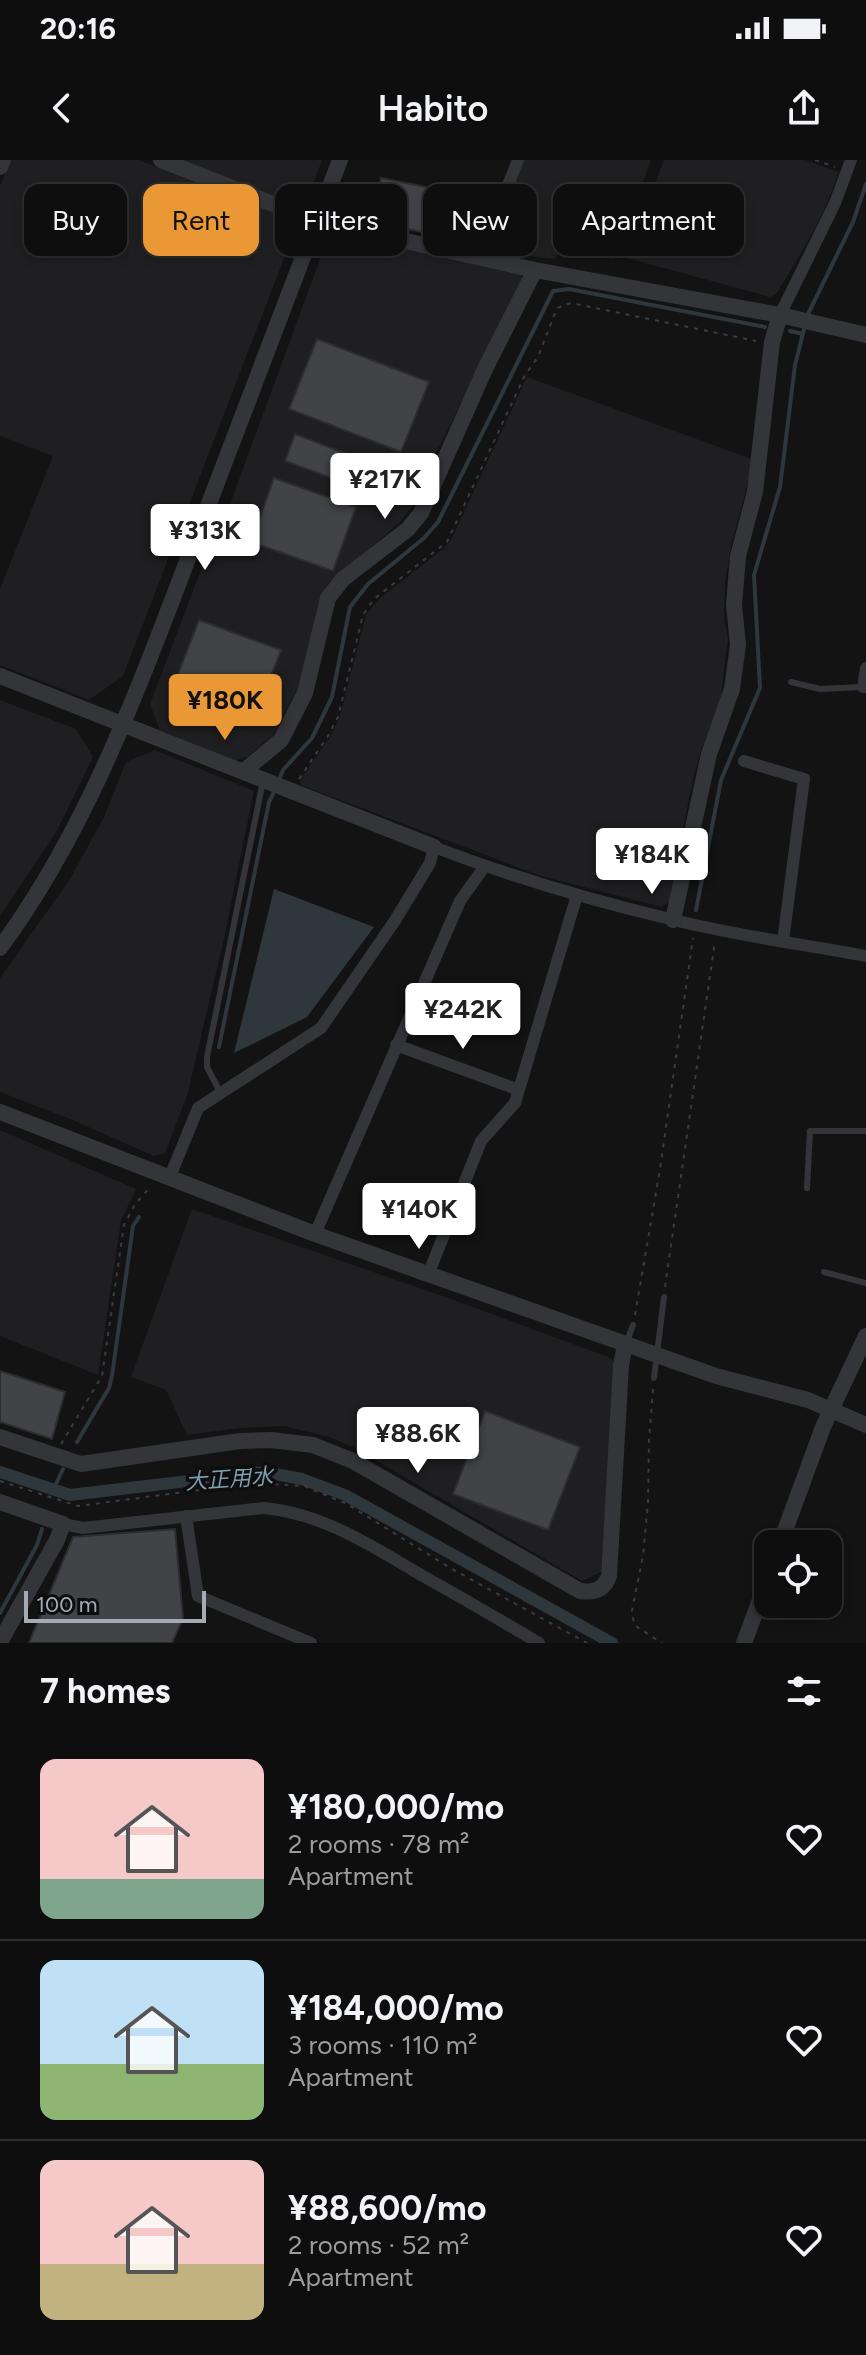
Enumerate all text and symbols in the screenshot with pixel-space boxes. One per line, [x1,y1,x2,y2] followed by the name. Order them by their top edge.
[40,10,116,47] text: 20:16
[40,86,84,130] icon: back
[782,86,826,130] icon: share
[377,87,489,130] text: Habito
[24,184,127,256] chip: Buy
[143,184,259,256] chip: Rent
[275,184,407,256] chip: Filters
[423,184,537,256] chip: New
[553,184,744,256] chip: Apartment
[329,453,441,521] pin: ¥217K
[348,463,422,495] text: ¥217K
[149,504,261,572] pin: ¥313K
[169,514,241,546] text: ¥313K
[169,674,281,742] pin: ¥180K
[187,684,263,716] text: ¥180K
[596,828,708,896] pin: ¥184K
[614,838,690,870] text: ¥184K
[407,983,519,1051] pin: ¥242K
[423,993,503,1025] text: ¥242K
[363,1183,475,1251] pin: ¥140K
[380,1193,458,1225] text: ¥140K
[353,1407,483,1475] pin: ¥88.6K
[375,1417,461,1449] text: ¥88.6K
[184,1462,276,1496] water label: 大正用水
[754,1530,842,1618] map controls
[754,1530,842,1618] button: locate
[24,1587,206,1623] scale bar
[36,1591,97,1618] text: 100 m
[782,1669,826,1713] icon: filters
[40,1671,170,1712] text: 7 homes
[288,1787,504,1828] text: ¥180,000/mo
[104,1791,200,1887] icon: home
[782,1817,826,1861] icon: heart
[288,1828,469,1860] text: 2 rooms · 78 m²
[288,1860,414,1892] text: Apartment
[288,1988,504,2029] text: ¥184,000/mo
[104,1992,200,2088] icon: home
[782,2018,826,2062] icon: heart
[288,2029,477,2061] text: 3 rooms · 110 m²
[288,2061,414,2093] text: Apartment
[288,2188,487,2229] text: ¥88,600/mo
[104,2192,200,2288] icon: home
[782,2218,826,2262] icon: heart
[288,2229,469,2261] text: 2 rooms · 52 m²
[288,2261,414,2293] text: Apartment

